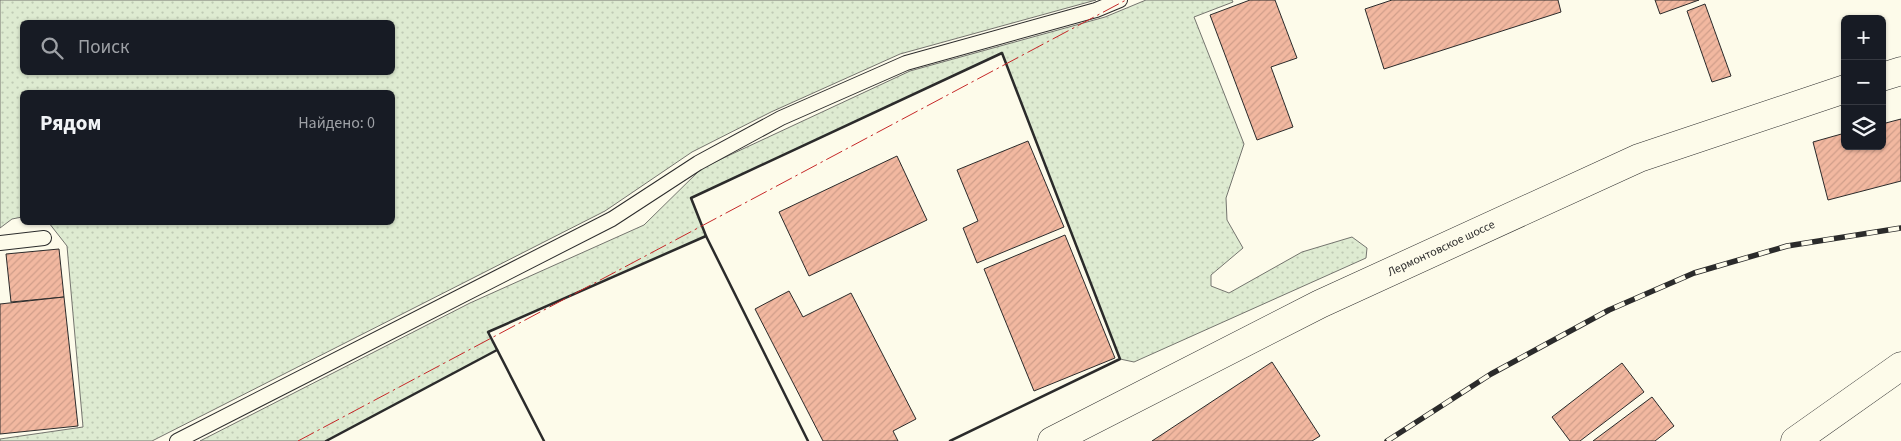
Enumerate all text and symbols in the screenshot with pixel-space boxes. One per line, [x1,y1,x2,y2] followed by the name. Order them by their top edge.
[1841,15,1886,150] map controls
[1841,15,1886,60] button: +
[20,20,395,75] search box
[38,34,66,62] icon: search
[78,34,129,61] text: Поиск
[1841,60,1886,105] button: −
[1841,105,1886,150] button: layers
[40,108,101,138] text: Рядом
[298,112,375,134] text: Найдено: 0
[1385,216,1498,281] street label: Лермонтовское шоссе

